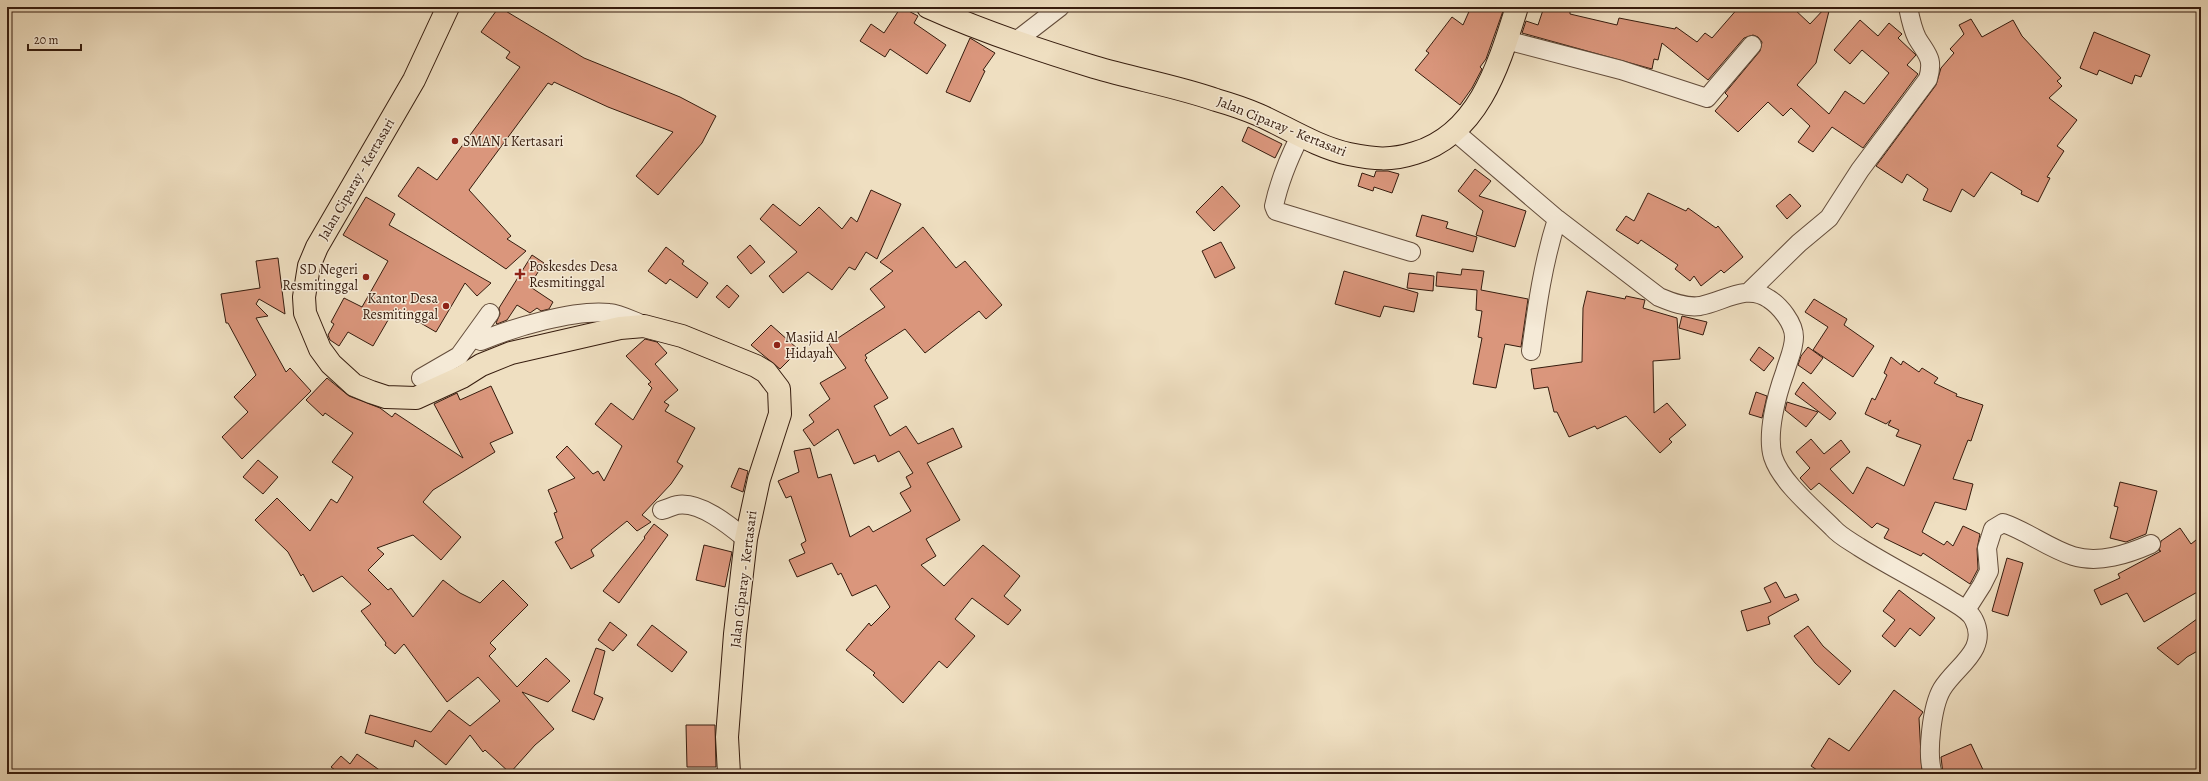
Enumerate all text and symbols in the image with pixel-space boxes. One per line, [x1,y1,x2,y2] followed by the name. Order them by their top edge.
[28,26,81,52] scale bar
[34,32,58,48] text: 20 m
[1214,92,1349,161] street label: Jalan Ciparay - Kertasari
[314,115,399,244] street label: Jalan Ciparay - Kertasari
[463,132,564,151] place label: SMAN 1 Kertasari
[450,136,460,146] marker: SMAN 1 Kertasari
[529,257,618,292] place label: Poskesdes Desa Resmitinggal
[282,260,359,295] place label: SD Negeri Resmitinggal
[514,268,526,280] marker: Poskesdes Desa Resmitinggal
[361,272,371,282] marker: SD Negeri Resmitinggal
[362,289,439,324] place label: Kantor Desa Resmitinggal
[441,301,451,311] marker: Kantor Desa Resmitinggal
[785,328,839,363] place label: Masjid Al Hidayah
[772,340,782,350] marker: Masjid Al Hidayah
[726,509,761,649] street label: Jalan Ciparay - Kertasari

